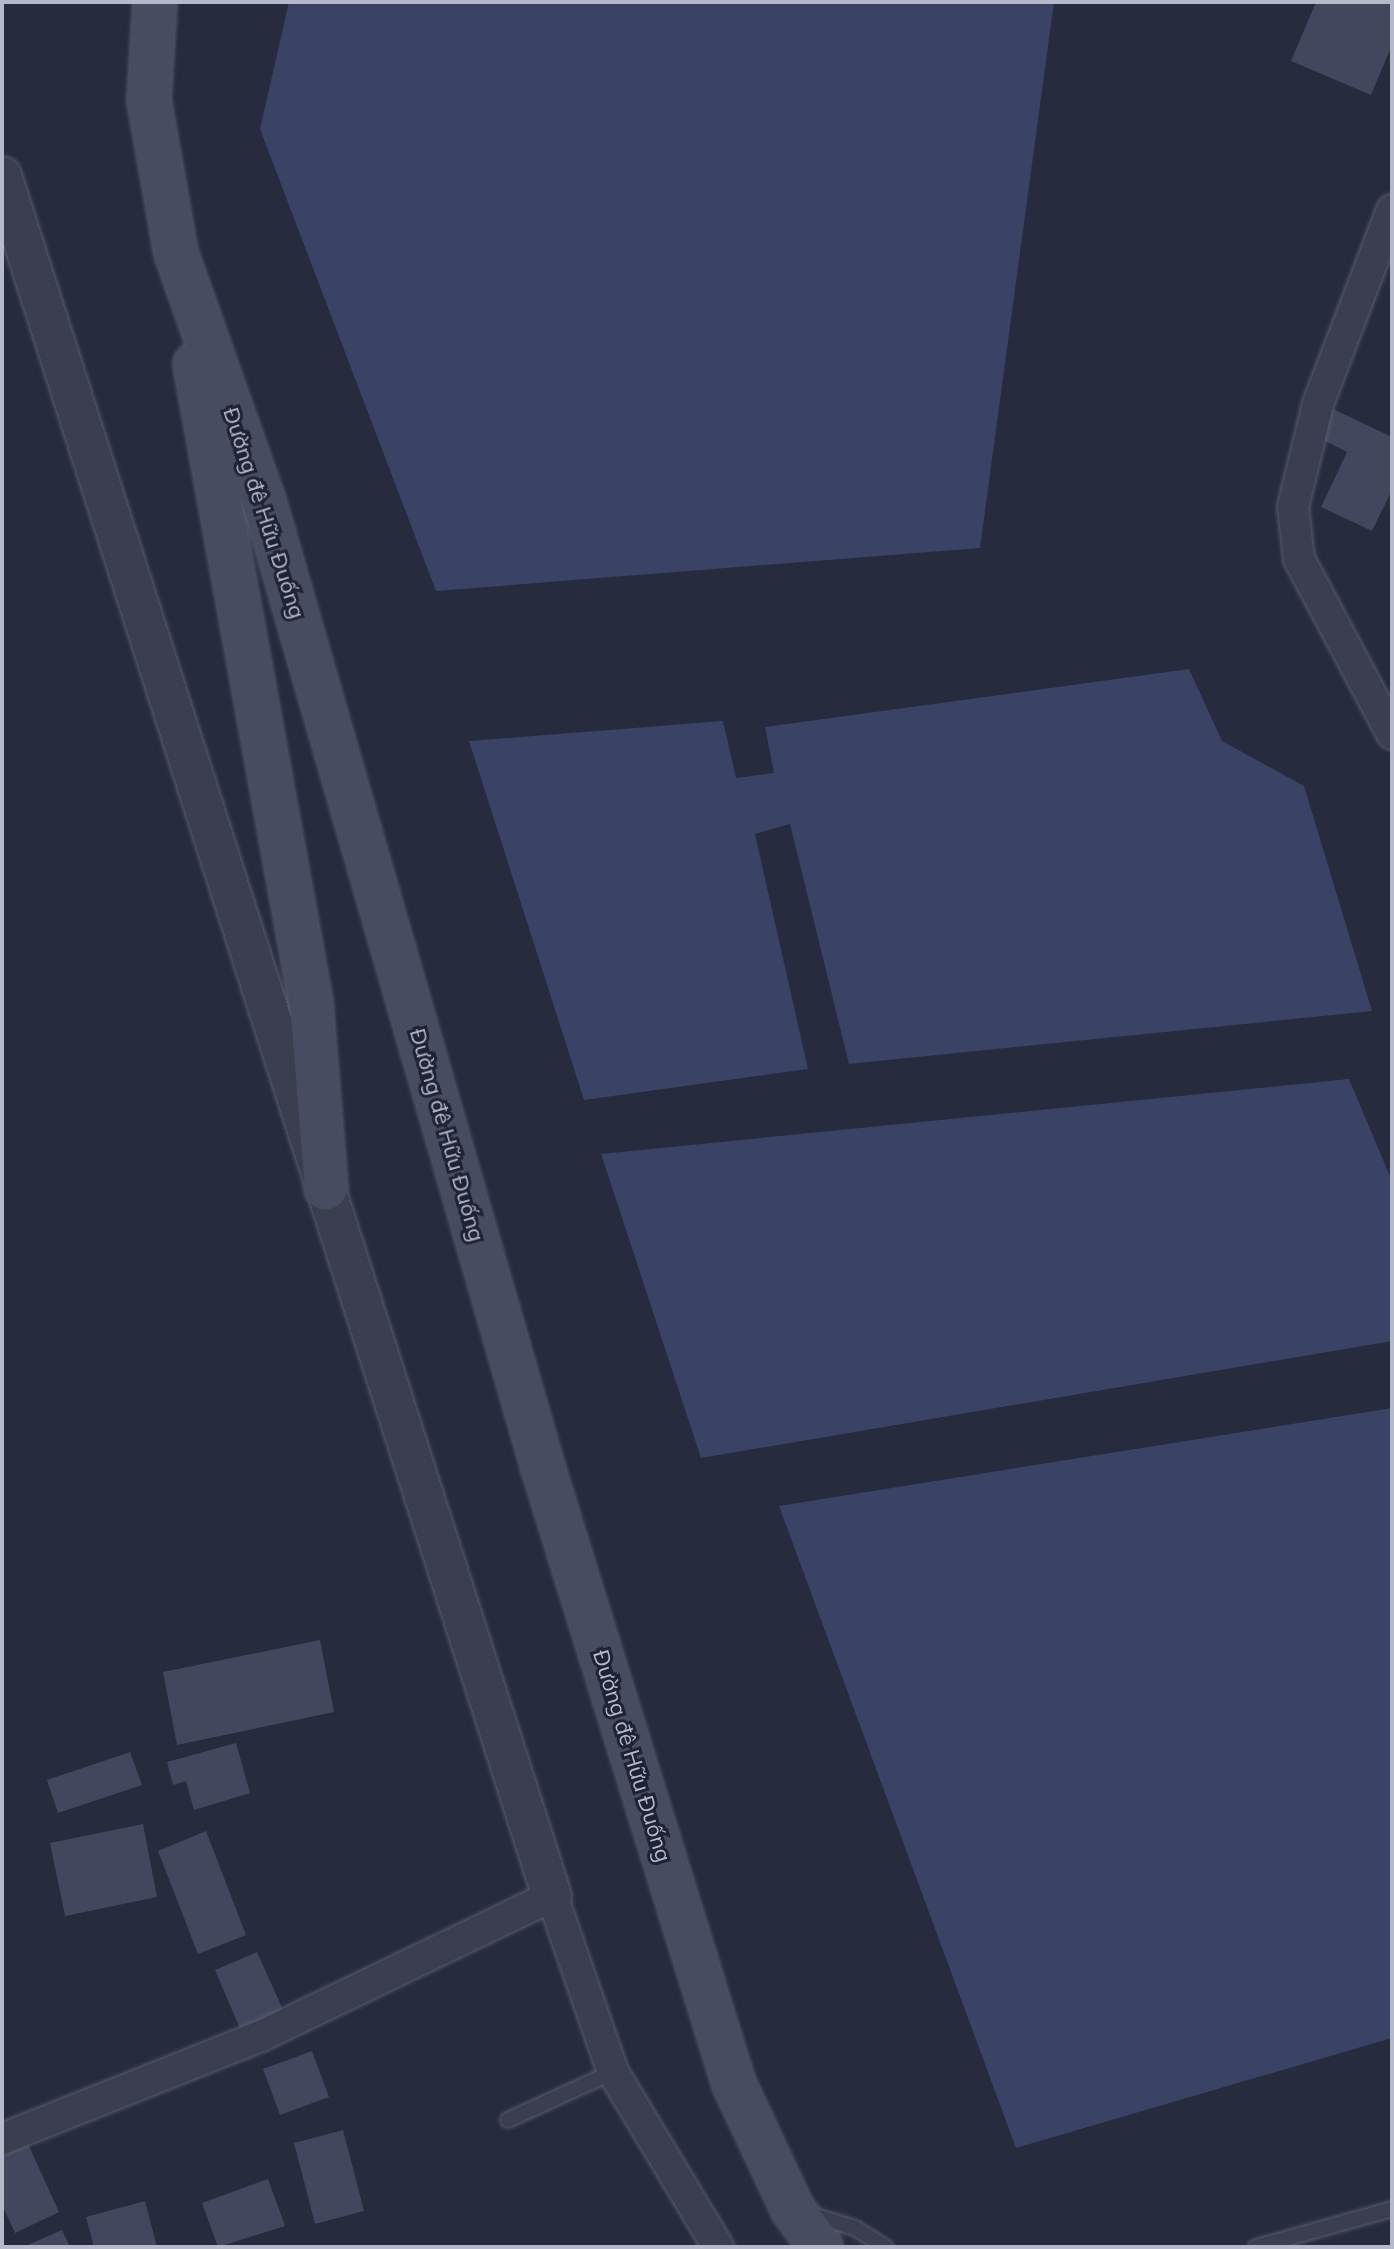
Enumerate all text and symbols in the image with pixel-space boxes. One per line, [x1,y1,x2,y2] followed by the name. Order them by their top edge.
[217,404,311,622] street label: Đường đê Hữu Đuống
[404,1025,490,1245] street label: Đường đê Hữu Đuống
[587,1647,677,1865] street label: Đường đê Hữu Đuống

